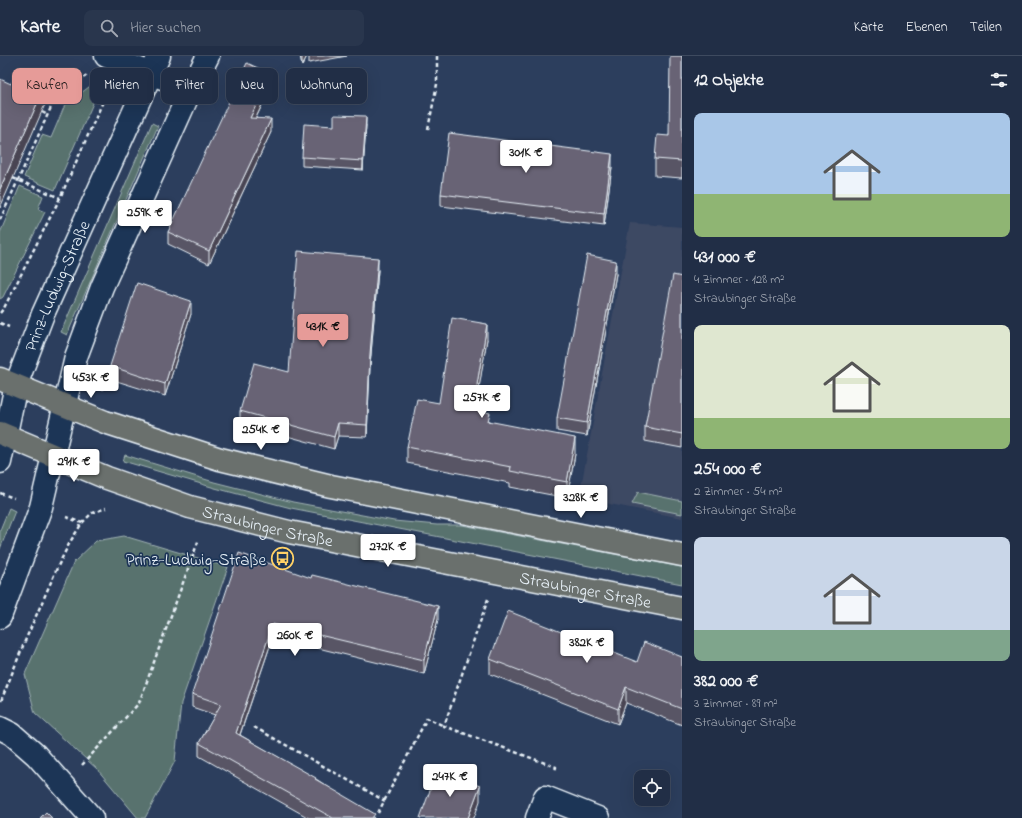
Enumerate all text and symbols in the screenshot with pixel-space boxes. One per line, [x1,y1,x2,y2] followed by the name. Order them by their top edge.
[84,10,364,46] search box
[20,14,60,41] text: Karte
[98,17,120,39] icon: search
[130,17,201,39] text: Hier suchen
[854,17,883,38] text: Karte
[905,17,948,38] text: Ebenen
[970,17,1002,38] text: Teilen
[12,68,82,104] chip: Kaufen
[90,68,153,104] chip: Mieten
[161,68,218,104] chip: Filter
[226,68,278,104] chip: Neu
[286,68,367,104] chip: Wohnung
[694,68,764,93] text: 12 Objekte
[988,69,1010,91] icon: filters
[816,139,888,211] icon: home
[493,140,559,174] pin: 301K €
[509,143,543,162] text: 301K €
[112,200,178,234] pin: 259K €
[127,203,163,222] text: 259K €
[19,216,98,355] street label: Prinz-Ludwig-Straße
[694,245,756,270] text: 431 000 €
[694,270,784,289] text: 4 Zimmer · 128 m²
[694,289,796,308] text: Straubinger Straße
[290,314,356,348] pin: 431K €
[306,317,340,336] text: 431K €
[816,351,888,423] icon: home
[58,365,124,399] pin: 453K €
[73,368,109,387] text: 453K €
[449,385,515,419] pin: 257K €
[463,388,501,407] text: 257K €
[228,417,294,451] pin: 254K €
[242,420,280,439] text: 254K €
[41,449,107,483] pin: 291K €
[57,452,91,471] text: 291K €
[694,457,762,482] text: 254 000 €
[694,482,783,501] text: 2 Zimmer · 54 m²
[548,485,614,519] pin: 328K €
[563,488,599,507] text: 328K €
[199,500,335,554] street label: Straubinger Straße
[694,501,796,520] text: Straubinger Straße
[355,534,421,568] pin: 272K €
[370,537,406,556] text: 272K €
[269,546,295,572] bus stop icon: Prinz-Ludwig-Straße
[126,548,266,575] place label: Prinz-Ludwig-Straße
[816,563,888,635] icon: home
[517,566,653,616] street label: Straubinger Straße
[262,623,328,657] pin: 260K €
[277,626,313,645] text: 260K €
[554,630,620,664] pin: 382K €
[569,633,605,652] text: 382K €
[694,669,758,694] text: 382 000 €
[694,694,778,713] text: 3 Zimmer · 89 m²
[694,713,796,732] text: Straubinger Straße
[417,764,483,798] pin: 247K €
[432,767,468,786] text: 247K €
[634,770,670,806] map controls
[634,770,670,806] button: locate

